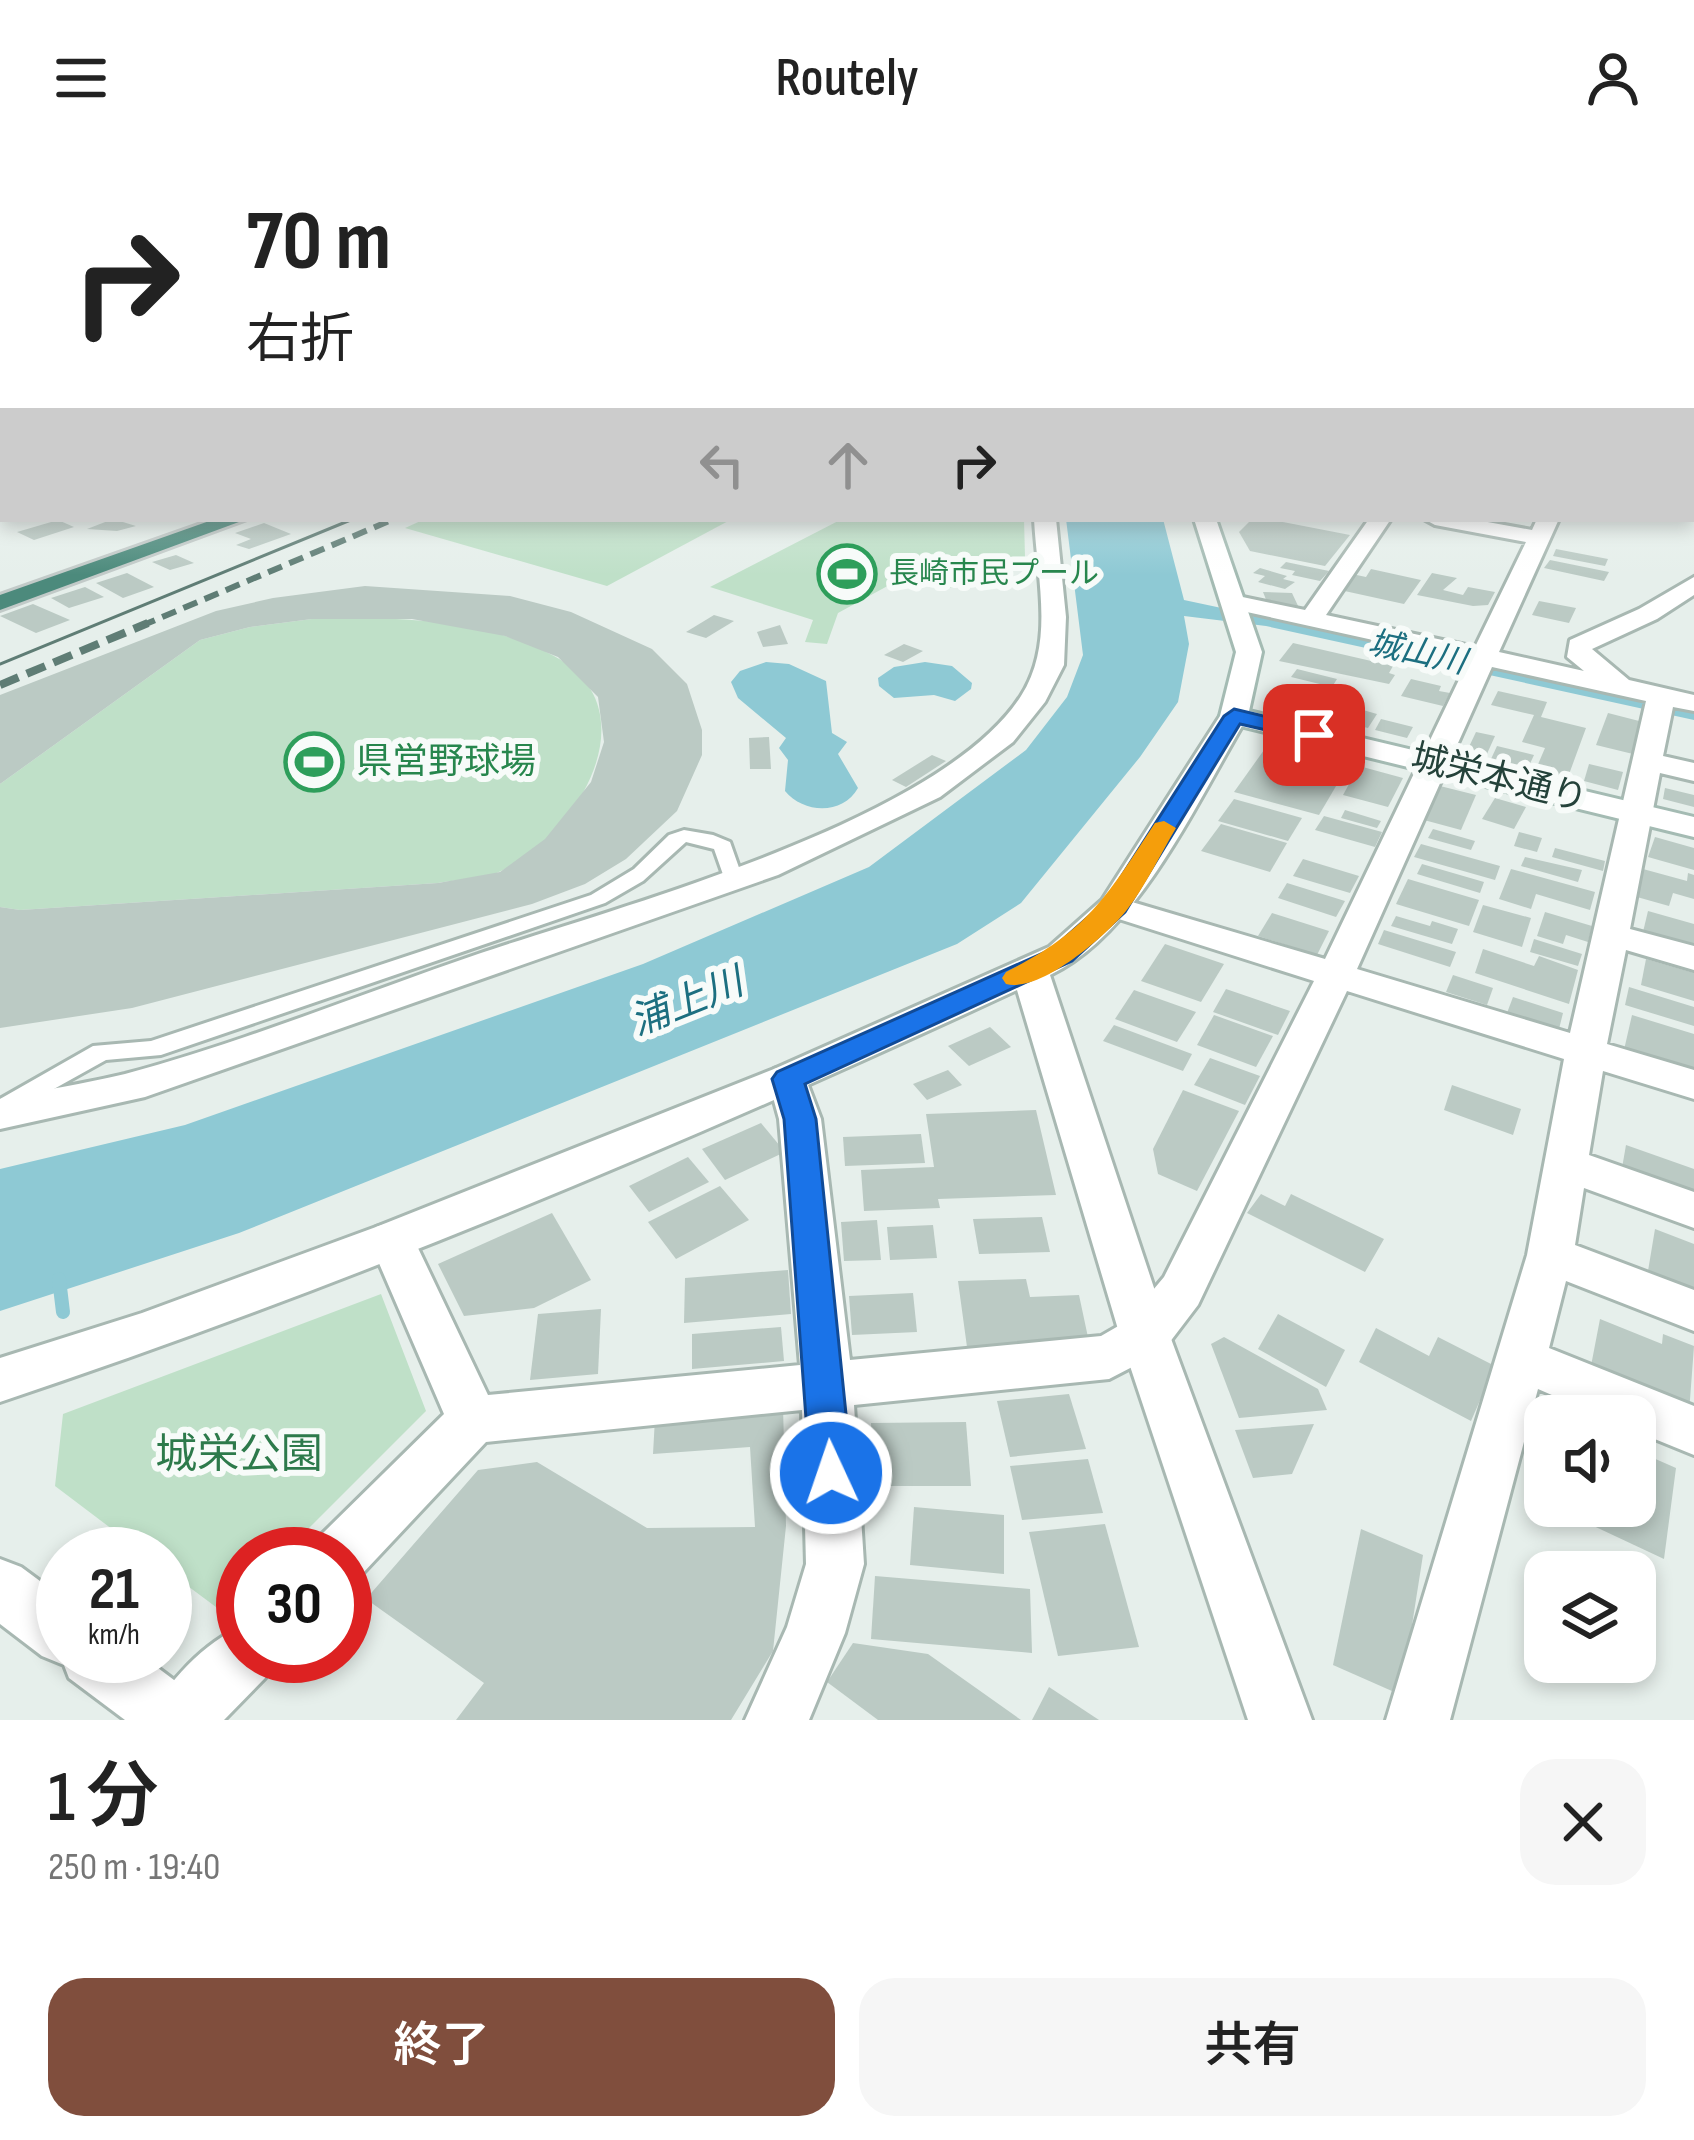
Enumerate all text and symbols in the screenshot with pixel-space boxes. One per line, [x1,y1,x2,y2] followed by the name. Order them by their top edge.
[48,45,114,111] icon: menu
[1580,45,1646,111] icon: person
[775,46,919,111] text: Routely
[246,192,391,293] text: 70 m
[48,204,204,360] icon: right
[246,308,354,373] text: 右折
[689,432,755,498] icon: left
[815,432,881,498] icon: ahead
[941,432,1007,498] icon: right
[816,543,878,605] sports icon: 長崎市民プール
[889,556,1099,592] place label: 長崎市民プール
[1364,623,1473,683] water label: 城山川
[1263,684,1365,786] pin
[1281,702,1347,768] icon: arrive
[283,731,345,793] sports icon: 県営野球場
[1406,736,1592,822] street label: 城栄本通り
[356,741,536,784] place label: 県営野球場
[624,958,754,1047] water label: 浦上川
[1524,1395,1656,1683] map controls
[1524,1395,1656,1527] button: sound
[768,1410,894,1536] position arrow
[155,1430,323,1481] park label: 城栄公園
[216,1527,372,1683] speed limit sign: 30
[1524,1551,1656,1683] button: layers
[89,1554,139,1626] text: 21
[88,1617,140,1653] text: km/h
[48,1755,158,1842] text: 1 分
[1520,1759,1646,1885] button: close
[48,1844,221,1891] text: 250 m · 19:40
[48,1978,835,2116] button: 終了
[859,1978,1646,2116] button: 共有

